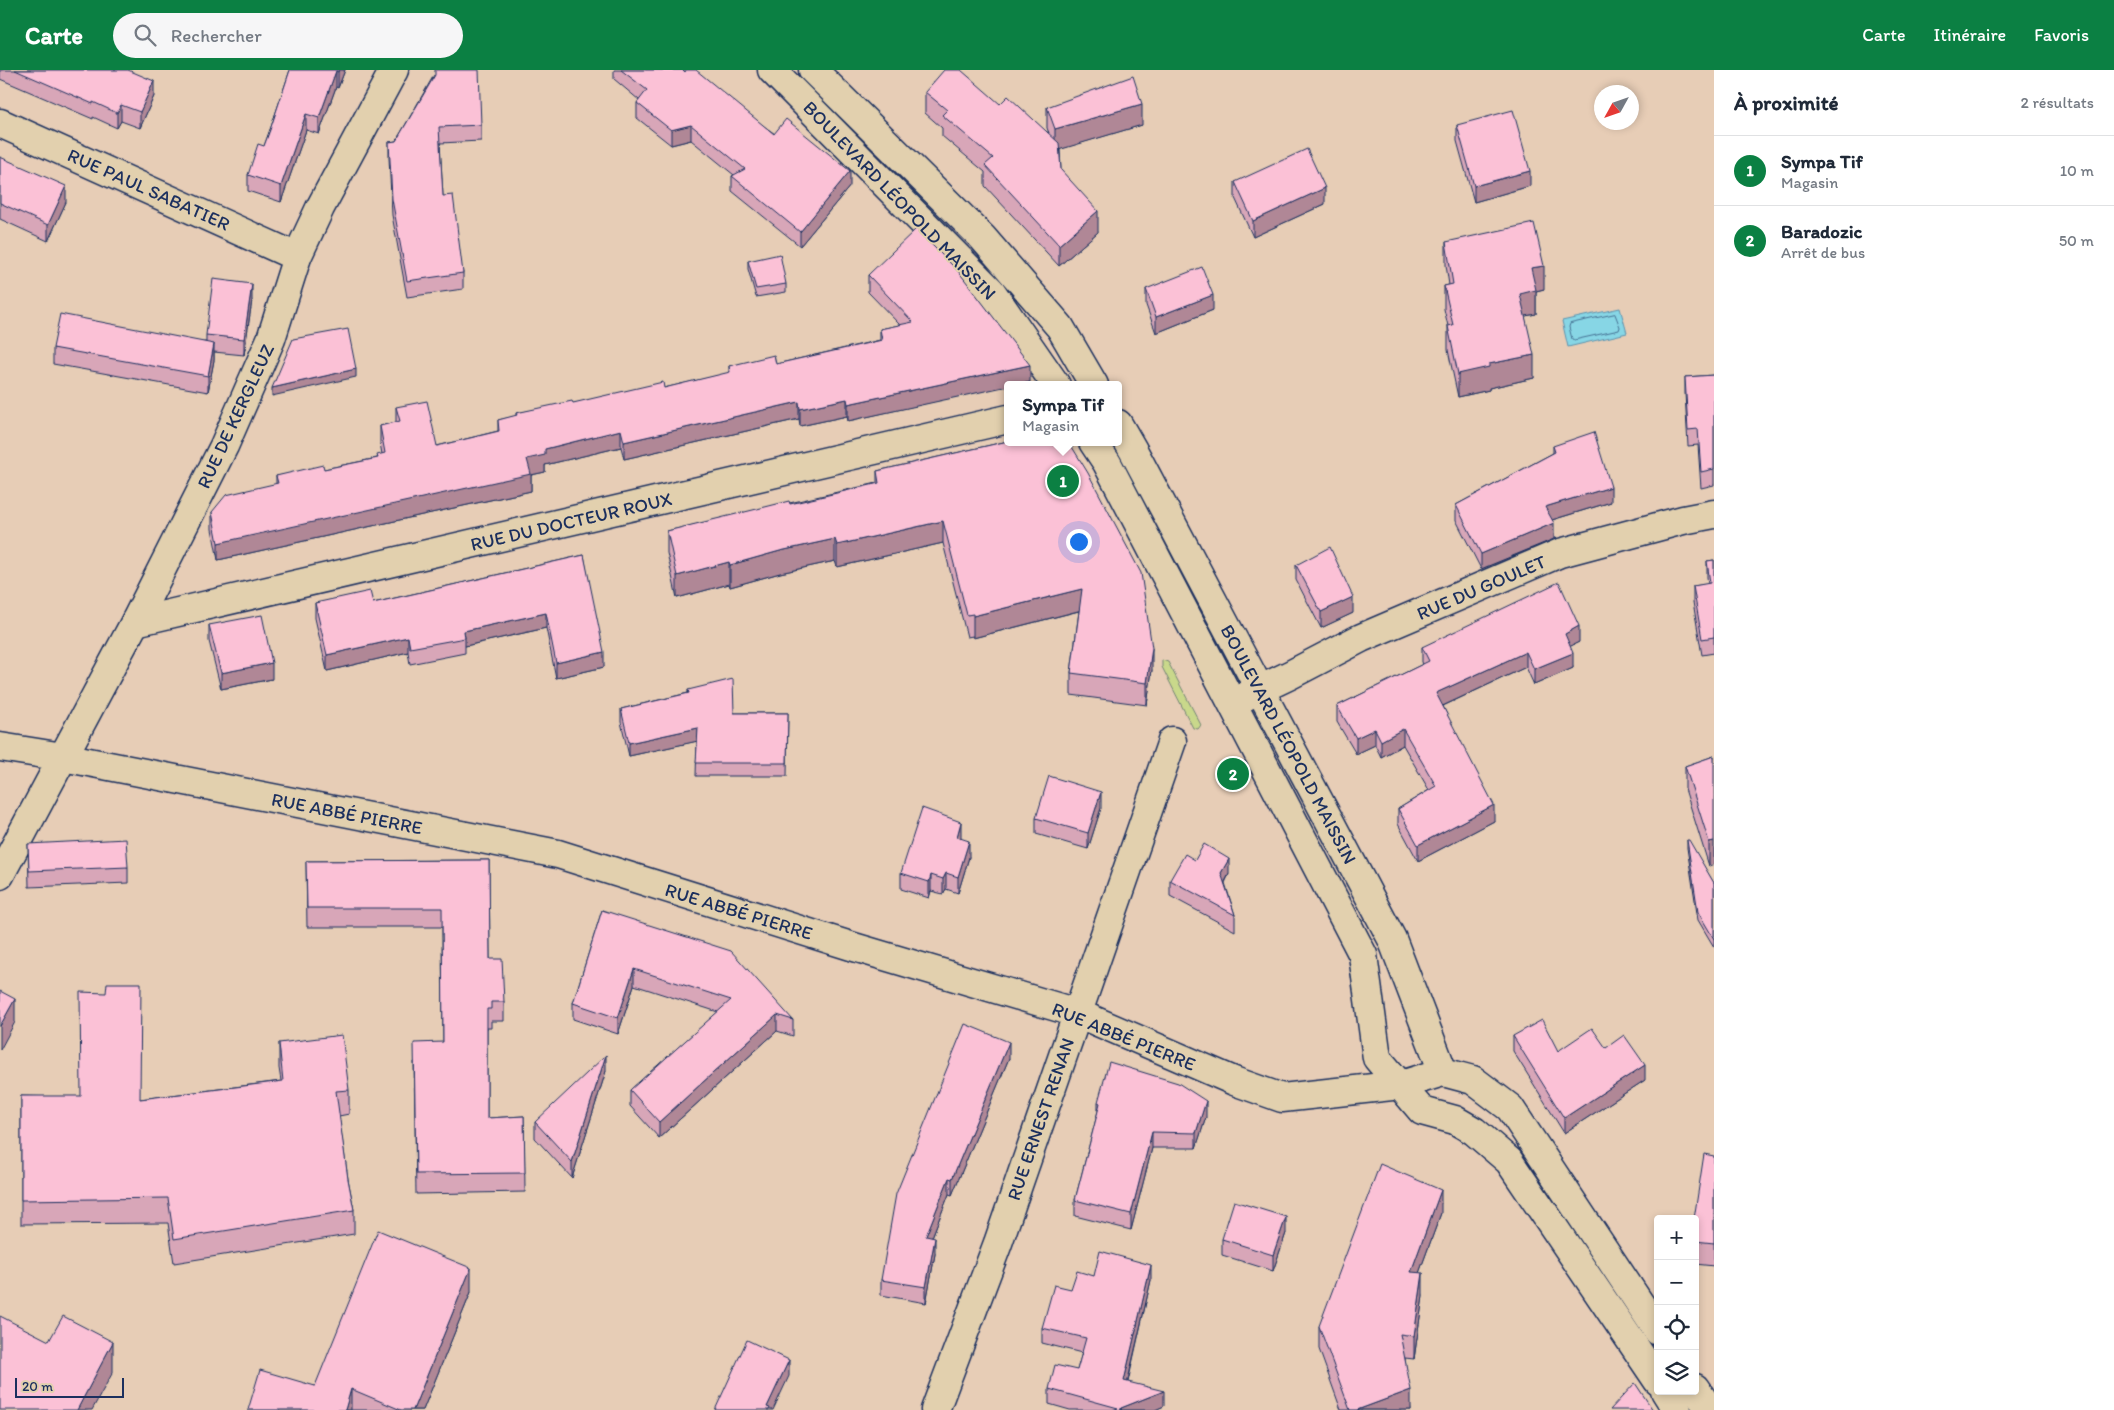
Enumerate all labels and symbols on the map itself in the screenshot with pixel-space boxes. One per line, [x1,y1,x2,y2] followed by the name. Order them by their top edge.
[1594,85,1639,130] north arrow
[798,96,1001,305] street label: BOULEVARD LÉOPOLD MAISSIN
[64,143,234,236] street label: RUE PAUL SABATIER
[192,340,279,492] street label: RUE DE KERGLEUZ
[1047,462,1079,500] pin: 1
[468,487,674,556] street label: RUE DU DOCTEUR ROUX
[1066,529,1092,555] your location
[1413,550,1550,625] street label: RUE DU GOULET
[1215,621,1362,868] street label: BOULEVARD LÉOPOLD MAISSIN
[1217,755,1249,793] pin: 2
[270,788,424,839] street label: RUE ABBÉ PIERRE
[662,878,815,945] street label: RUE ABBÉ PIERRE
[1049,997,1199,1076] street label: RUE ABBÉ PIERRE
[1002,1035,1079,1203] street label: RUE ERNEST RENAN
[15,1375,124,1398] scale bar

